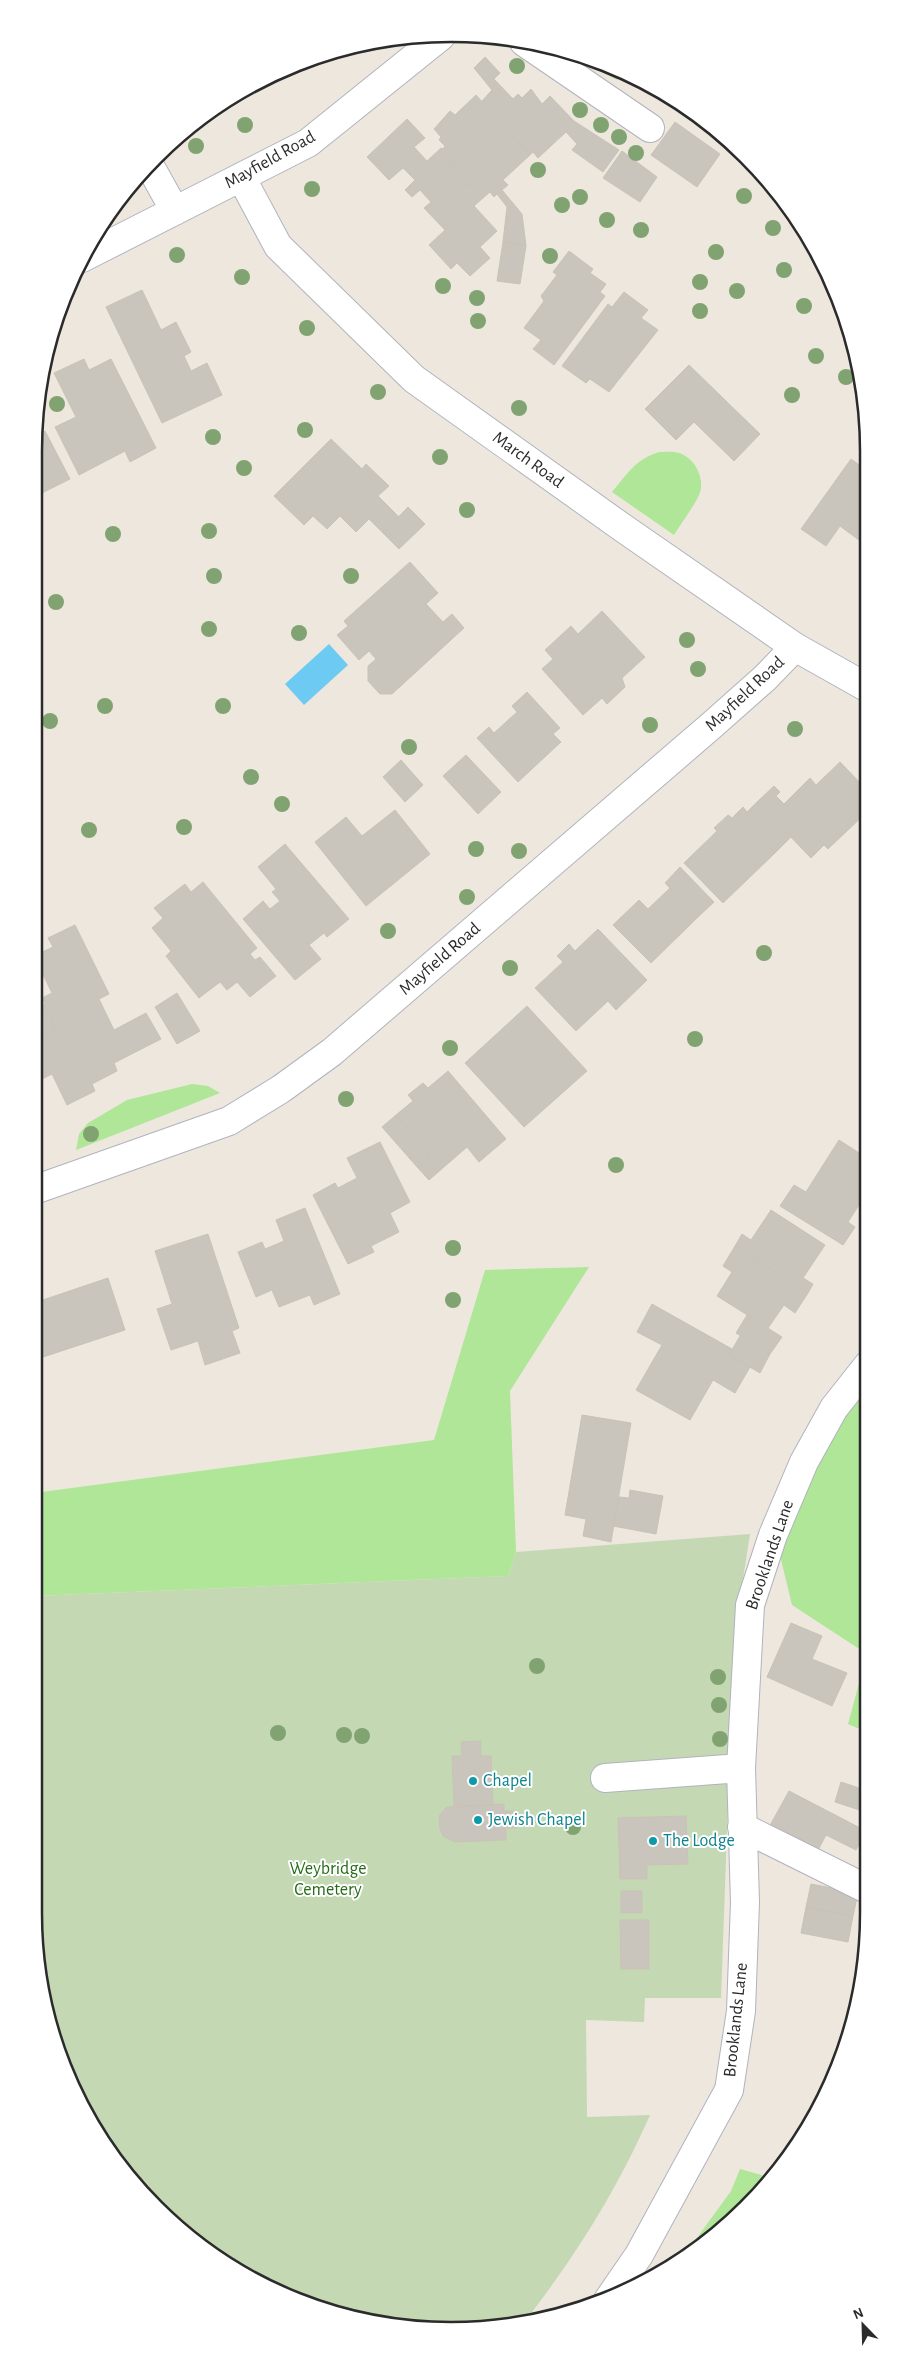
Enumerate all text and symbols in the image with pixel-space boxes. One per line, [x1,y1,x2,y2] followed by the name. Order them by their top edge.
[222,128,318,192] street label: Mayfield Road
[489,428,567,492] street label: March Road
[702,653,788,735] street label: Mayfield Road
[396,919,484,999] street label: Mayfield Road
[743,1498,797,1612] street label: Brooklands Lane
[483,1772,532,1790] place label: Chapel
[467,1775,479,1787] marker: Chapel
[488,1811,586,1829] place label: Jewish Chapel
[472,1814,484,1826] marker: Jewish Chapel
[663,1832,735,1850] place label: The Lodge
[647,1835,659,1847] marker: The Lodge
[290,1860,366,1899] park label: Weybridge Cemetery
[721,1962,751,2078] street label: Brooklands Lane
[838,2300,888,2350] north arrow
[851,2306,866,2322] text: N

